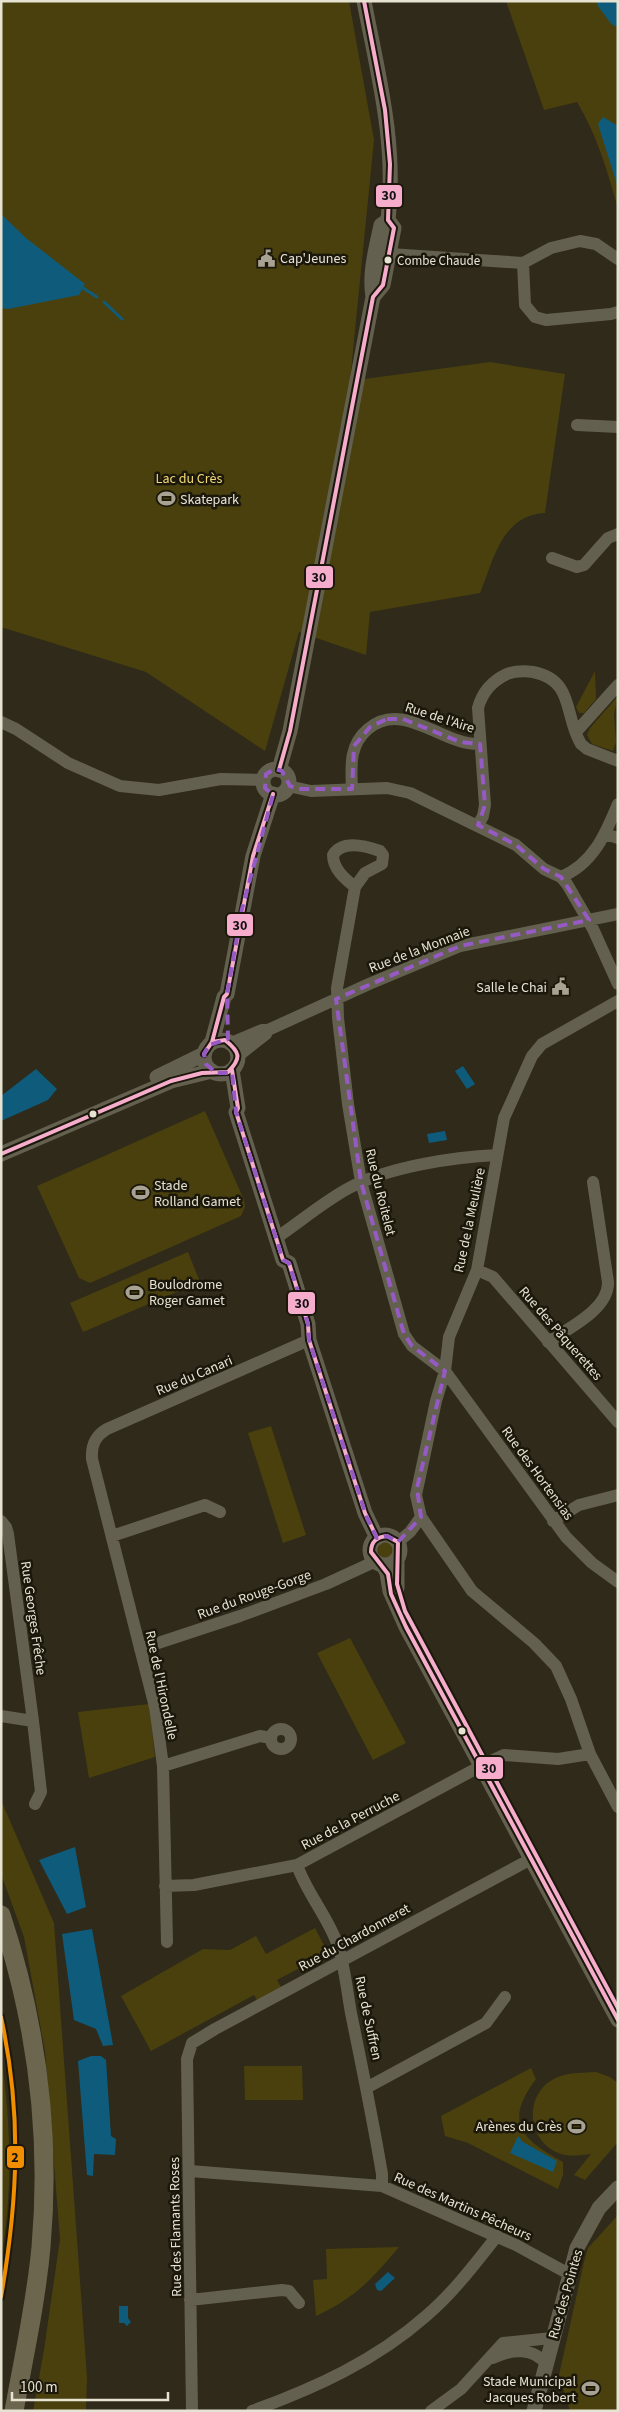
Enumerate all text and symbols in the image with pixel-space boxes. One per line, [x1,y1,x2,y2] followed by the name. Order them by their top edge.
[375,184,403,208] line badge: 30
[382,186,396,206] text: 30
[256,248,276,268] public building icon: Cap'Jeunes
[280,249,346,269] place label: Cap'Jeunes
[397,252,480,270] place label: Combe Chaude
[383,255,393,265] marker: Combe Chaude
[156,469,223,489] park label: Lac du Crès
[156,489,176,509] sports icon: Skatepark
[180,490,239,510] place label: Skatepark
[305,565,334,589] line badge: 30
[312,568,326,588] text: 30
[402,697,477,739] street label: Rue de l'Aire
[226,913,254,937] line badge: 30
[233,916,247,936] text: 30
[366,921,473,978] street label: Rue de la Monnaie
[551,977,571,997] public building icon: Salle le Chai
[476,978,547,998] place label: Salle le Chai
[88,1109,98,1119] unlabelled marker
[360,1147,401,1238] street label: Rue du Roitelet
[449,1166,491,1274] street label: Rue de la Meulière
[154,1176,241,1212] place label: Stade Rolland Gamet
[130,1183,150,1203] sports icon: Stade Rolland Gamet
[149,1275,225,1311] place label: Boulodrome Roger Gamet
[125,1282,145,1302] sports icon: Boulodrome Roger Gamet
[514,1282,607,1385] street label: Rue des Pâquerettes
[287,1291,316,1315] line badge: 30
[295,1294,309,1314] text: 30
[153,1351,236,1401] street label: Rue du Canari
[496,1423,578,1525] street label: Rue des Hortensias
[15,1560,51,1676] street label: Rue Georges Frêche
[195,1565,314,1625] street label: Rue du Rouge-Gorge
[140,1629,182,1742] street label: Rue de l'Hirondelle
[457,1726,467,1736] unlabelled marker
[475,1756,504,1780] line badge: 30
[482,1759,496,1779] text: 30
[298,1786,403,1855] street label: Rue de la Perruche
[295,1899,414,1977] street label: Rue du Chardonneret
[349,1974,387,2062] street label: Rue de Suffren
[566,2116,586,2136] sports icon: Arènes du Crès
[476,2117,562,2137] place label: Arènes du Crès
[6,2145,25,2169] line badge: 2
[11,2148,19,2168] text: 2
[165,2157,187,2297] street label: Rue des Flamants Roses
[390,2167,535,2246] street label: Rue des Martins Pêcheurs
[544,2247,588,2341] street label: Rue des Pointes
[12,2370,169,2402] scale bar
[483,2372,576,2408] place label: Stade Municipal Jacques Robert
[20,2377,58,2398] text: 100 m
[580,2379,600,2399] sports icon: Stade Municipal Jacques Robert

